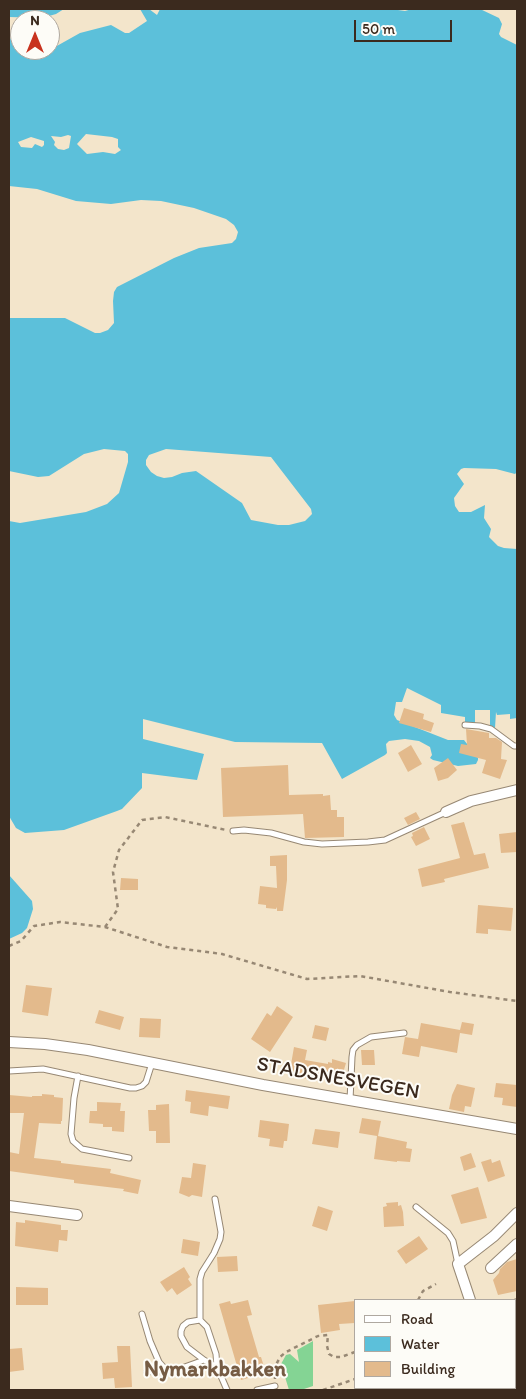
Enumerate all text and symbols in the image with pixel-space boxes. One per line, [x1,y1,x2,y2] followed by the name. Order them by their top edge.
[10,10,60,60] north arrow
[356,10,454,42] scale bar
[30,12,40,29] text: N
[362,20,395,38] text: 50 m
[255,1052,421,1106] street label: STADSNESVEGEN
[354,1299,516,1389] legend
[401,1310,433,1328] text: Road
[401,1335,439,1353] text: Water
[144,1357,286,1383] district label: Nymarkbakken
[401,1360,455,1378] text: Building

